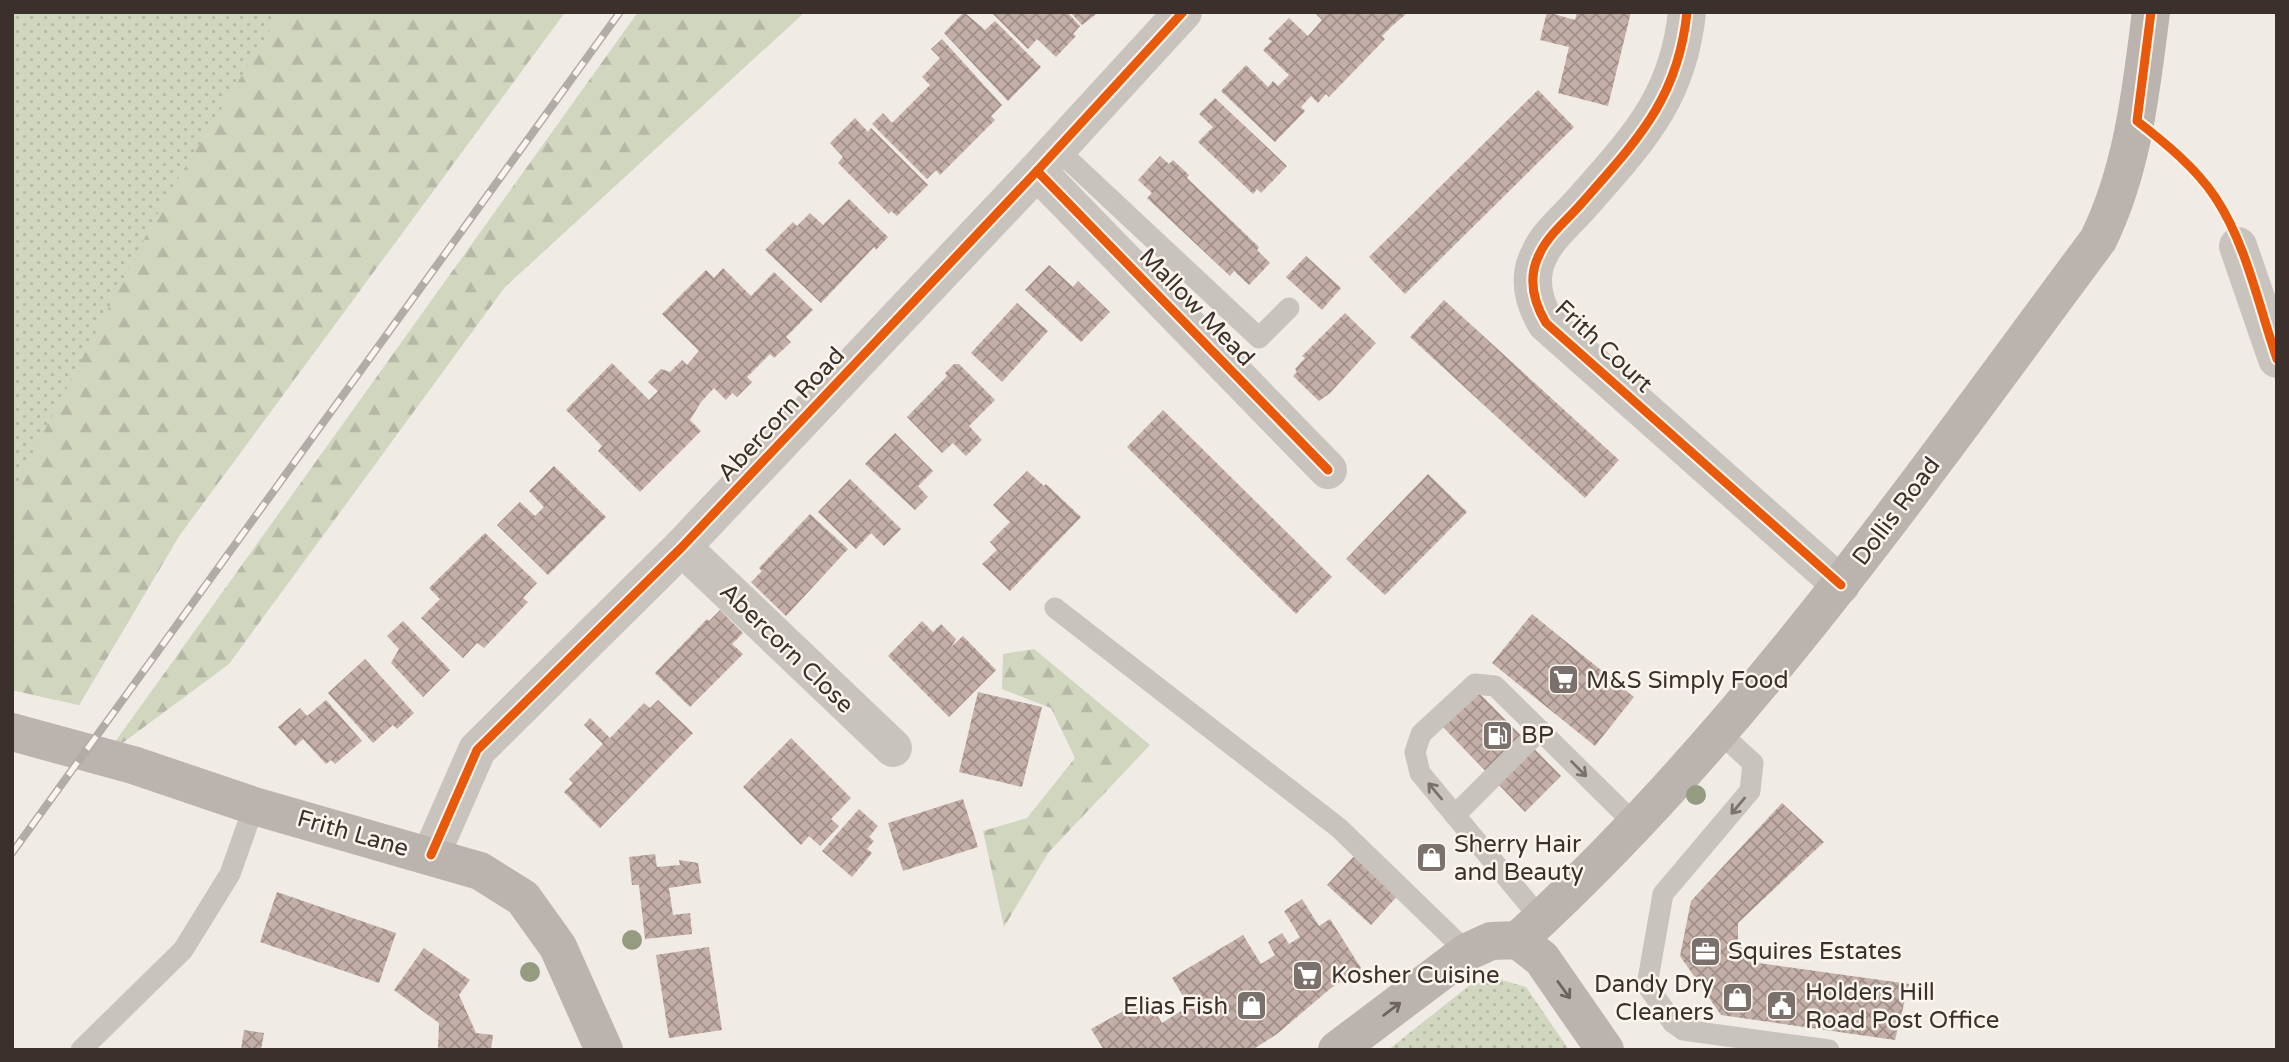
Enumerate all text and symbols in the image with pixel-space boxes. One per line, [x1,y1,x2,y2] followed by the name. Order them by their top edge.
[1133,242,1260,373] street label: Mallow Mead
[1549,294,1659,399] street label: Frith Court
[712,341,851,487] street label: Abercorn Road
[1846,451,1947,571] street label: Dollis Road
[714,577,860,720] street label: Abercorn Close
[1546,663,1580,697] supermarket icon: M&S Simply Food
[1586,666,1789,695] place label: M&S Simply Food
[1481,718,1515,752] fuel station icon: BP
[1521,721,1554,750] place label: BP
[1571,760,1588,777] one-way arrow
[1427,783,1443,801] one-way arrow
[1730,796,1746,814] one-way arrow
[294,804,412,863] street label: Frith Lane
[1454,830,1584,887] place label: Sherry Hair and Beauty
[1414,841,1448,875] shop icon: Sherry Hair and Beauty
[1688,934,1722,968] office icon: Squires Estates
[1728,937,1902,966] place label: Squires Estates
[1291,958,1325,992] supermarket icon: Kosher Cuisine
[1331,961,1500,990] place label: Kosher Cuisine
[1594,970,1714,1027] place label: Dandy Dry Cleaners
[1805,978,1999,1035] place label: Holders Hill Road Post Office
[1557,980,1571,999] one-way arrow
[1720,981,1754,1015] shop icon: Dandy Dry Cleaners
[1234,989,1268,1023] shop icon: Elias Fish
[1765,989,1799,1023] public building icon: Holders Hill Road Post Office
[1123,992,1228,1021] place label: Elias Fish
[1382,1001,1400,1016] one-way arrow

